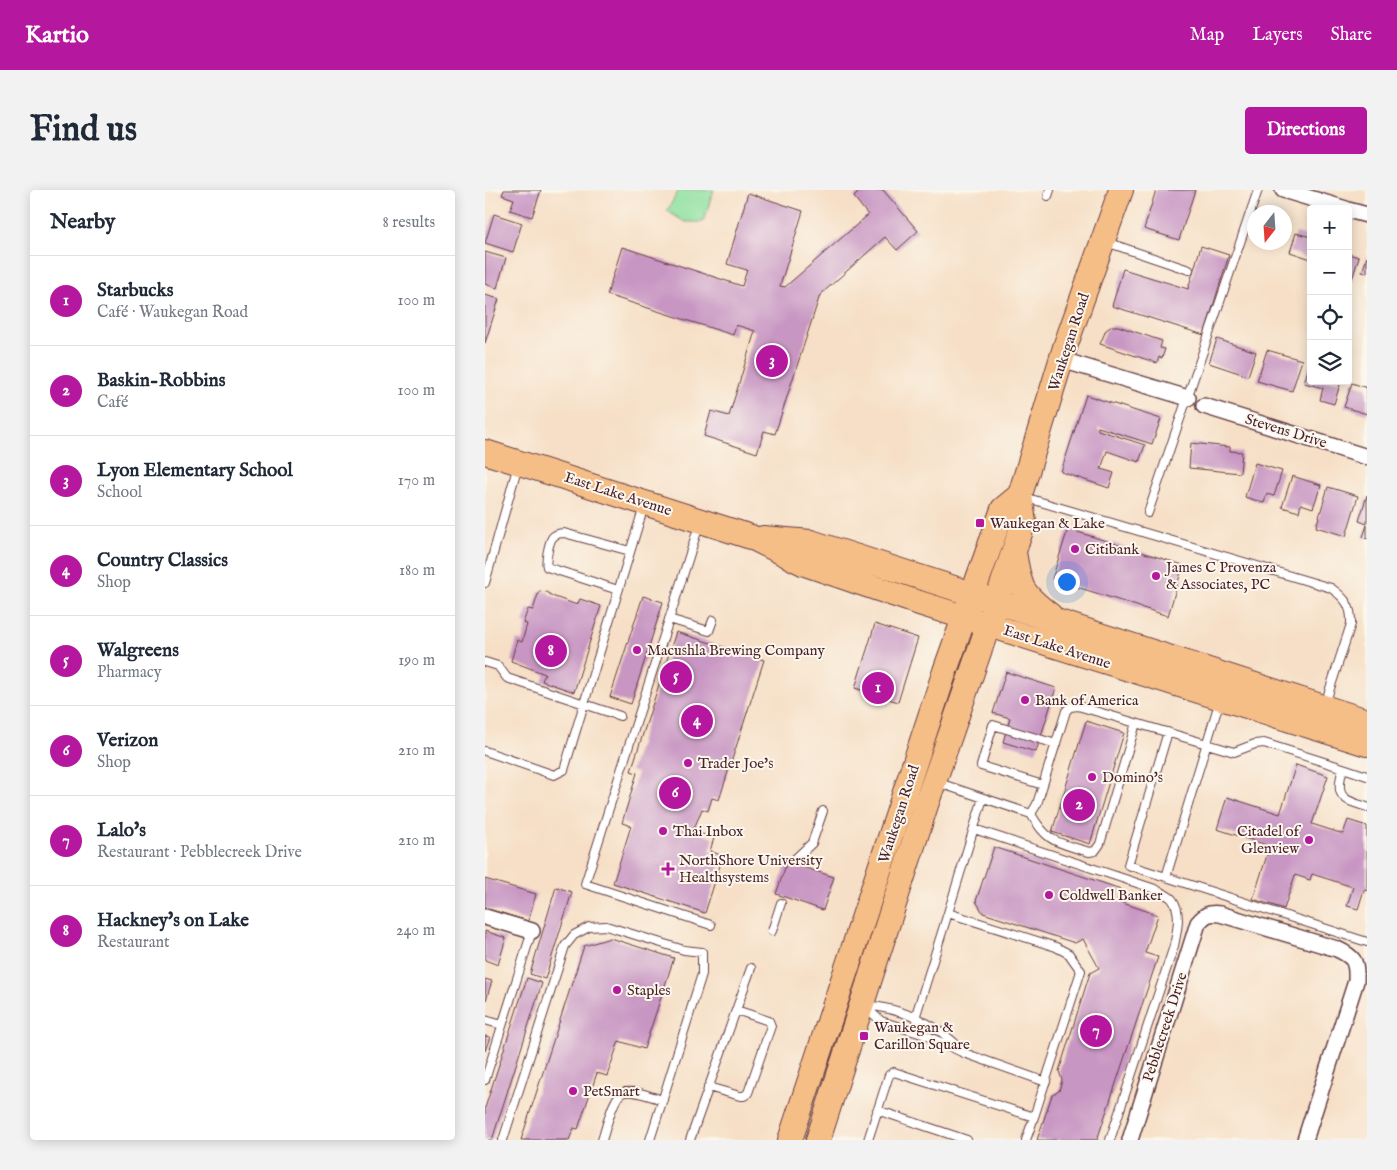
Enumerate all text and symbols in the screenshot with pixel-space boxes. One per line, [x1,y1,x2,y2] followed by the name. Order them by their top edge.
[25,20,89,51] text: Kartio
[1190,24,1224,47] text: Map
[1252,24,1303,47] text: Layers
[1331,24,1372,47] text: Share
[1245,107,1367,154] button: Directions
[30,108,137,153] text: Find us
[1247,205,1292,250] north arrow
[1307,205,1352,385] map controls
[1307,205,1352,250] button: +
[50,209,115,236] text: Nearby
[383,213,435,233] text: 8 results
[1307,250,1352,295] button: −
[97,279,173,303] text: Starbucks
[1044,290,1094,394] street label: Waukegan Road
[63,291,69,311] text: 1
[398,291,435,311] text: 100 m
[1307,295,1352,340] button: locate
[97,303,248,323] text: Café · Waukegan Road
[1307,340,1352,385] button: layers
[756,342,788,380] pin: 3
[97,369,225,393] text: Baskin-Robbins
[62,381,70,401] text: 2
[398,381,435,401] text: 100 m
[97,393,128,413] text: Café
[1243,410,1329,452] street label: Stevens Drive
[97,459,293,483] text: Lyon Elementary School
[562,468,674,520] street label: East Lake Avenue
[63,471,69,491] text: 3
[398,471,435,491] text: 170 m
[97,483,142,503] text: School
[990,514,1105,533] place label: Waukegan & Lake
[974,517,986,529] marker: Waukegan & Lake
[1085,540,1140,559] place label: Citibank
[1069,543,1081,555] marker: Citibank
[97,549,228,573] text: Country Classics
[1164,558,1277,594] place label: James C Provenza & Associates, PC
[62,561,70,581] text: 4
[399,561,435,581] text: 180 m
[1054,569,1080,595] your location
[1150,570,1162,582] marker: James C Provenza & Associates, PC
[97,573,131,593] text: Shop
[1001,621,1113,673] street label: East Lake Avenue
[535,632,567,670] pin: 8
[97,639,179,663] text: Walgreens
[647,641,825,660] place label: Macushla Brewing Company
[631,644,643,656] marker: Macushla Brewing Company
[63,651,69,671] text: 5
[398,651,435,671] text: 190 m
[660,658,692,696] pin: 5
[97,663,162,683] text: Pharmacy
[862,669,894,707] pin: 1
[1035,691,1139,710] place label: Bank of America
[1019,694,1031,706] marker: Bank of America
[681,702,713,740] pin: 4
[97,729,158,753] text: Verizon
[63,741,69,761] text: 6
[398,741,435,761] text: 210 m
[97,753,131,773] text: Shop
[698,754,773,773] place label: Trader Joe's
[682,757,694,769] marker: Trader Joe's
[874,762,924,866] street label: Waukegan Road
[1102,768,1163,787] place label: Domino's
[1086,771,1098,783] marker: Domino's
[659,774,691,812] pin: 6
[1063,786,1095,824] pin: 2
[97,819,146,843] text: Lalo's
[673,822,744,841] place label: Thai Inbox
[1237,822,1302,858] place label: Citadel of Glenview
[657,825,669,837] marker: Thai Inbox
[62,831,70,851] text: 7
[398,831,435,851] text: 210 m
[1303,834,1315,846] marker: Citadel of Glenview
[97,843,302,863] text: Restaurant · Pebblecreek Drive
[679,851,823,887] place label: NorthShore University Healthsystems
[661,862,675,876] marker: NorthShore University Healthsystems
[1059,886,1163,905] place label: Coldwell Banker
[1043,889,1055,901] marker: Coldwell Banker
[97,909,249,933] text: Hackney's on Lake
[63,921,69,941] text: 8
[396,921,435,941] text: 240 m
[97,933,170,953] text: Restaurant
[1138,970,1192,1084] street label: Pebblecreek Drive
[627,981,671,1000] place label: Staples
[611,984,623,996] marker: Staples
[1080,1012,1112,1050] pin: 7
[874,1018,970,1054] place label: Waukegan & Carillon Square
[858,1030,870,1042] marker: Waukegan & Carillon Square
[583,1082,640,1101] place label: PetSmart
[567,1085,579,1097] marker: PetSmart

